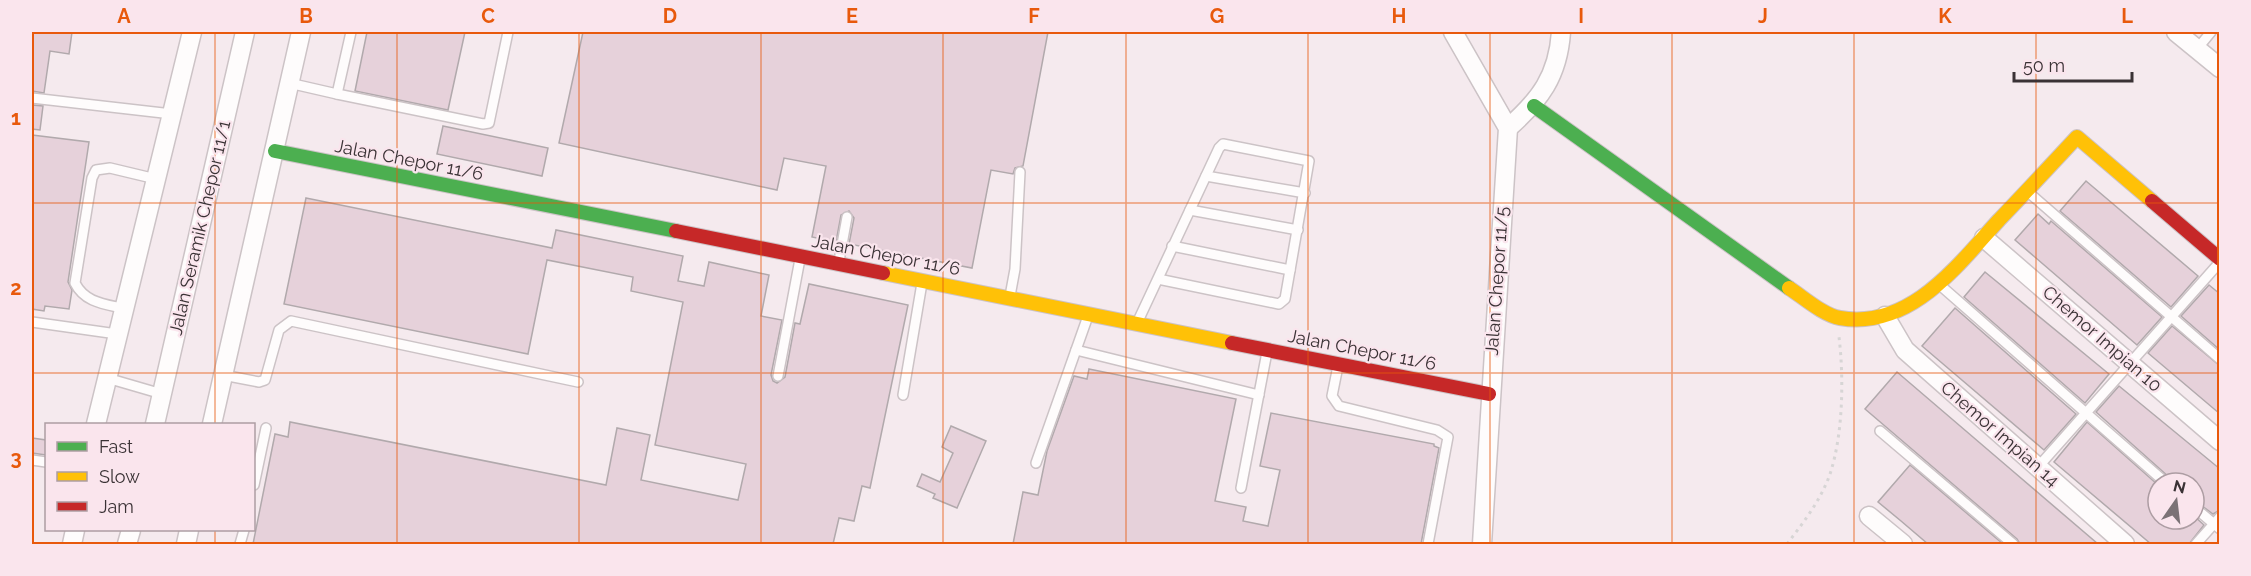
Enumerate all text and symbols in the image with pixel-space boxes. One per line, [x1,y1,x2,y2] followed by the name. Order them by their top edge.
[117,4,131,28] text: A
[299,4,313,28] text: B
[481,4,495,28] text: C
[663,4,677,28] text: D
[846,4,858,28] text: E
[1028,4,1040,28] text: F
[1210,4,1224,28] text: G
[1392,4,1406,28] text: H
[1578,4,1584,28] text: I
[1758,4,1768,28] text: J
[1938,4,1952,28] text: K
[2121,4,2133,28] text: L
[2014,45,2132,83] scale bar
[2023,55,2065,76] text: 50 m
[11,106,21,130] text: 1
[165,118,235,337] street label: Jalan Seramik Chepor 11/1
[333,135,485,184] street label: Jalan Chepor 11/6
[1481,206,1512,356] street label: Jalan Chepor 11/5
[810,230,962,279] street label: Jalan Chepor 11/6
[10,276,22,300] text: 2
[2039,281,2166,396] street label: Chemor Impian 10
[1286,325,1438,374] street label: Jalan Chepor 11/6
[1937,377,2064,491] street label: Chemor Impian 14
[45,423,255,531] legend
[99,436,133,457] text: Fast
[10,446,22,470] text: 3
[99,466,140,487] text: Slow
[2146,471,2206,531] north arrow
[2171,476,2188,498] text: N
[99,496,134,517] text: Jam

